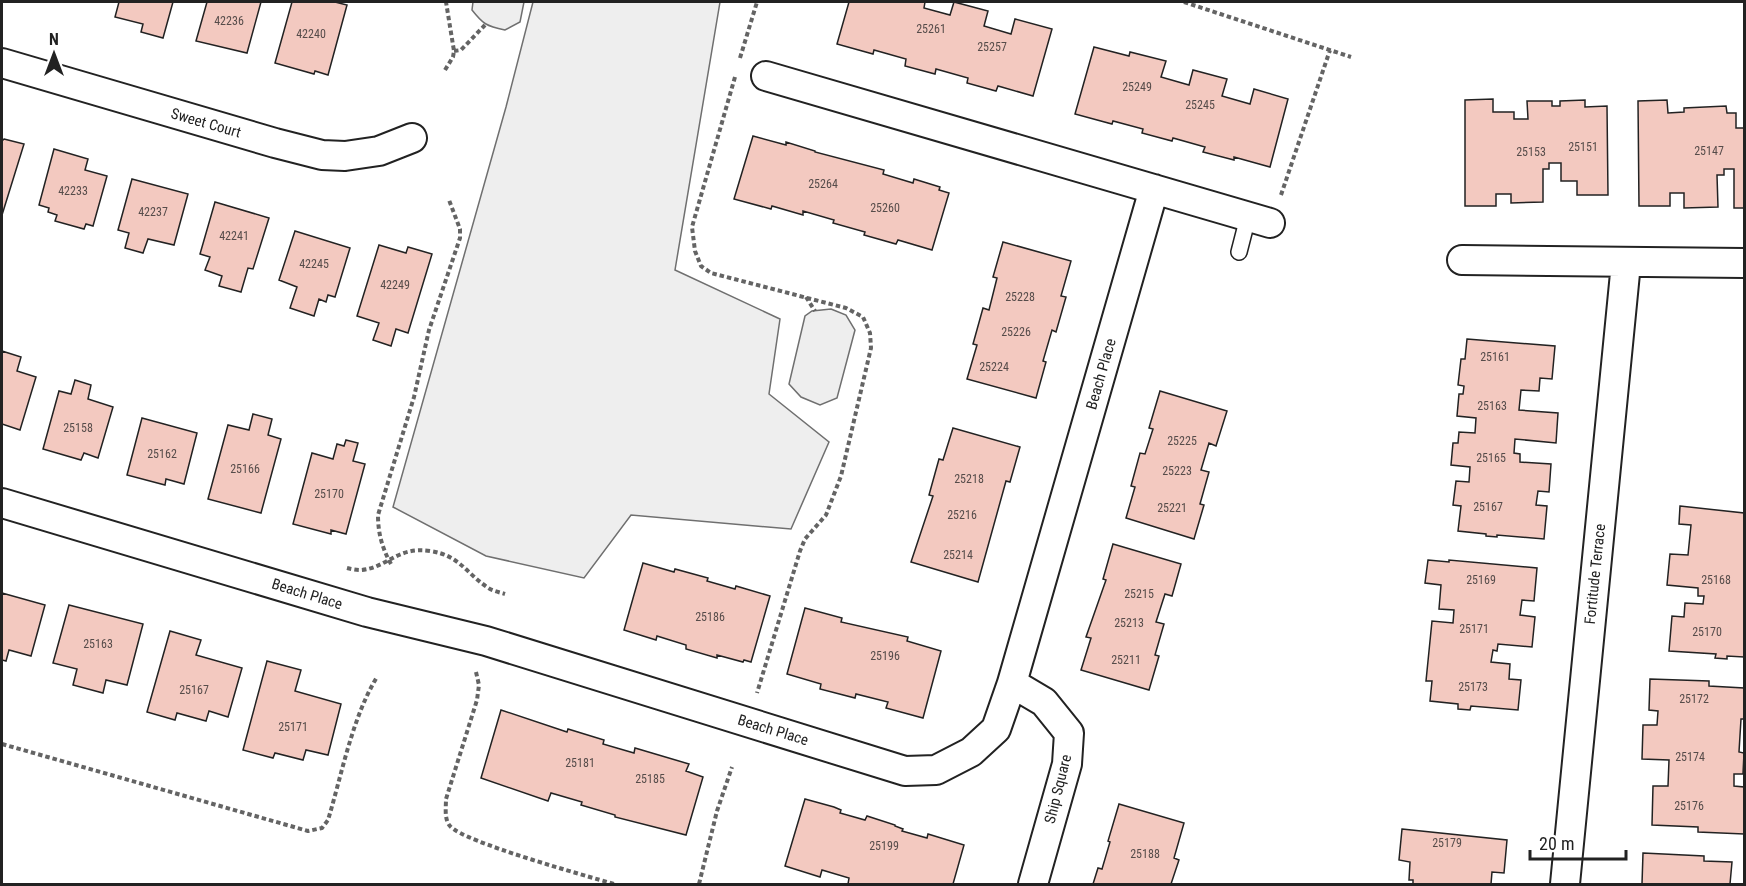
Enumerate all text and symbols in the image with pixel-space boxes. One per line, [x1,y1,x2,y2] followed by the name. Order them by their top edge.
[214,14,244,28] house number: 42236
[916,22,946,36] house number: 25261
[24,24,84,84] north arrow
[296,27,326,41] house number: 42240
[49,30,59,49] text: N
[977,40,1007,54] house number: 25257
[1122,80,1152,94] house number: 25249
[1185,98,1215,112] house number: 25245
[169,104,243,142] street label: Sweet Court
[1568,140,1598,154] house number: 25151
[1694,144,1724,158] house number: 25147
[1516,145,1546,159] house number: 25153
[808,177,838,191] house number: 25264
[58,184,88,198] house number: 42233
[870,201,900,215] house number: 25260
[138,205,168,219] house number: 42237
[219,229,249,243] house number: 42241
[299,257,329,271] house number: 42245
[380,278,410,292] house number: 42249
[1005,290,1035,304] house number: 25228
[1001,325,1031,339] house number: 25226
[1082,336,1120,412] street label: Beach Place
[1480,350,1510,364] house number: 25161
[979,360,1009,374] house number: 25224
[1477,399,1507,413] house number: 25163
[63,421,93,435] house number: 25158
[1167,434,1197,448] house number: 25225
[147,447,177,461] house number: 25162
[1476,451,1506,465] house number: 25165
[230,462,260,476] house number: 25166
[1162,464,1192,478] house number: 25223
[954,472,984,486] house number: 25218
[314,487,344,501] house number: 25170
[1473,500,1503,514] house number: 25167
[1157,501,1187,515] house number: 25221
[947,508,977,522] house number: 25216
[1581,523,1609,625] street label: Fortitude Terrace
[943,548,973,562] house number: 25214
[1466,573,1496,587] house number: 25169
[1701,573,1731,587] house number: 25168
[270,575,344,613] street label: Beach Place
[1124,587,1154,601] house number: 25215
[695,610,725,624] house number: 25186
[1114,616,1144,630] house number: 25213
[1459,622,1489,636] house number: 25171
[1692,625,1722,639] house number: 25170
[83,637,113,651] house number: 25163
[870,649,900,663] house number: 25196
[1111,653,1141,667] house number: 25211
[1458,680,1488,694] house number: 25173
[179,683,209,697] house number: 25167
[1679,692,1709,706] house number: 25172
[736,711,810,749] street label: Beach Place
[278,720,308,734] house number: 25171
[1675,750,1705,764] house number: 25174
[1041,753,1075,825] street label: Ship Square
[565,756,595,770] house number: 25181
[635,772,665,786] house number: 25185
[1674,799,1704,813] house number: 25176
[1530,823,1626,861] scale bar
[1539,833,1574,854] text: 20 m
[1432,836,1462,850] house number: 25179
[869,839,899,853] house number: 25199
[1130,847,1160,861] house number: 25188

